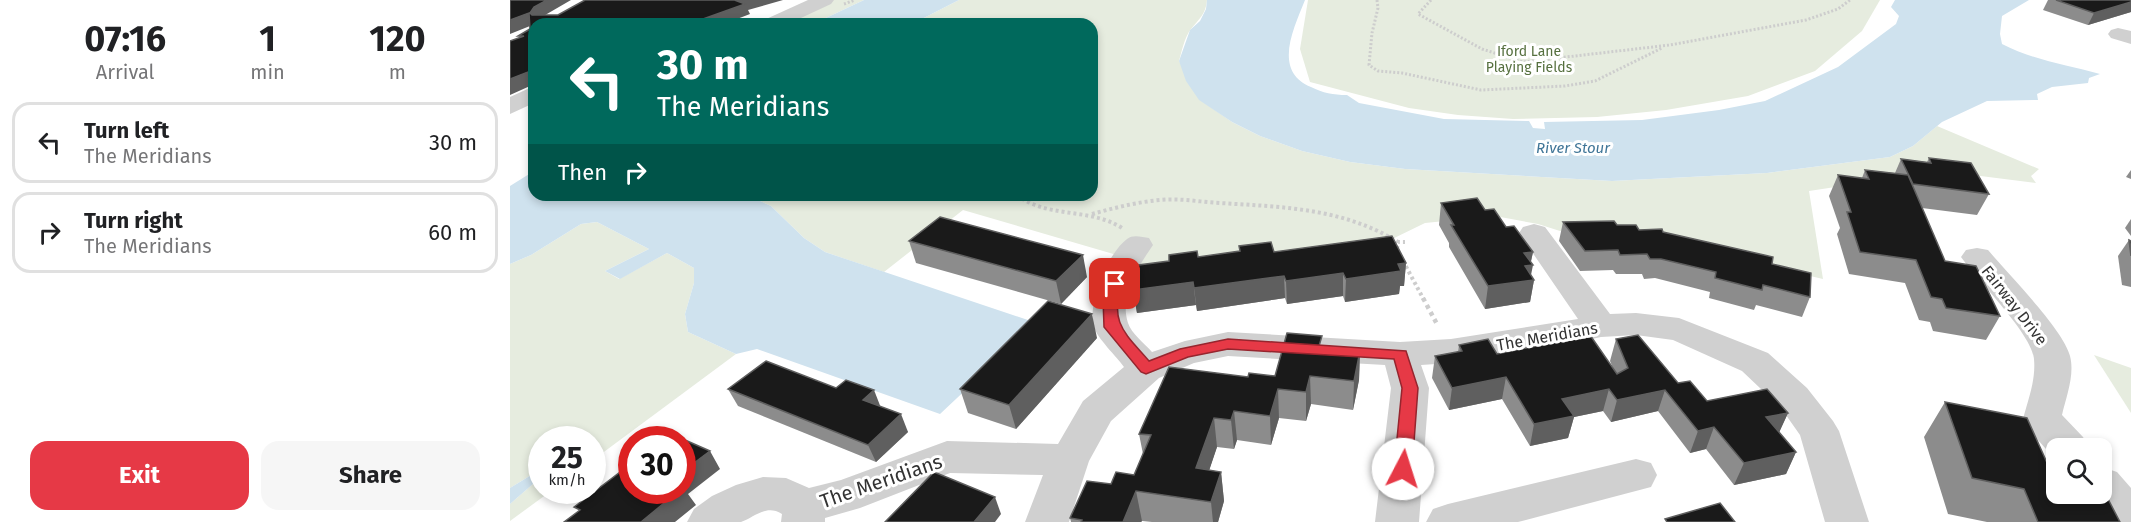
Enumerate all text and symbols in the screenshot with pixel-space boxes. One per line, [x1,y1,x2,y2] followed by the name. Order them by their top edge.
[84,17,166,61] text: 07:16
[259,17,276,61] text: 1
[369,17,426,61] text: 120
[657,40,749,90] text: 30 m
[558,42,636,120] icon: left
[1486,43,1573,76] park label: Iford Lane Playing Fields
[96,60,154,84] text: Arrival
[250,60,285,84] text: min
[389,60,406,84] text: m
[657,91,829,123] text: The Meridians
[84,117,169,144] text: Turn left
[33,126,66,159] icon: left
[429,129,477,156] text: 30 m
[1536,139,1611,157] water label: River Stour
[84,144,212,168] text: The Meridians
[619,156,652,189] icon: right
[558,159,607,186] text: Then
[84,207,183,234] text: Turn right
[33,216,66,249] icon: right
[428,219,477,246] text: 60 m
[84,234,212,258] text: The Meridians
[1089,258,1140,309] pin
[1978,262,2052,349] street label: Fairway Drive
[1098,267,1131,300] icon: arrive
[1495,318,1599,355] street label: The Meridians
[618,426,696,504] speed limit sign: 30
[1371,437,1435,501] position arrow
[2046,438,2112,504] map controls
[2046,438,2112,504] button: search
[551,440,583,476] text: 25
[30,441,249,510] button: Exit
[261,441,480,510] button: Share
[817,449,945,513] street label: The Meridians
[548,471,586,489] text: km/h

